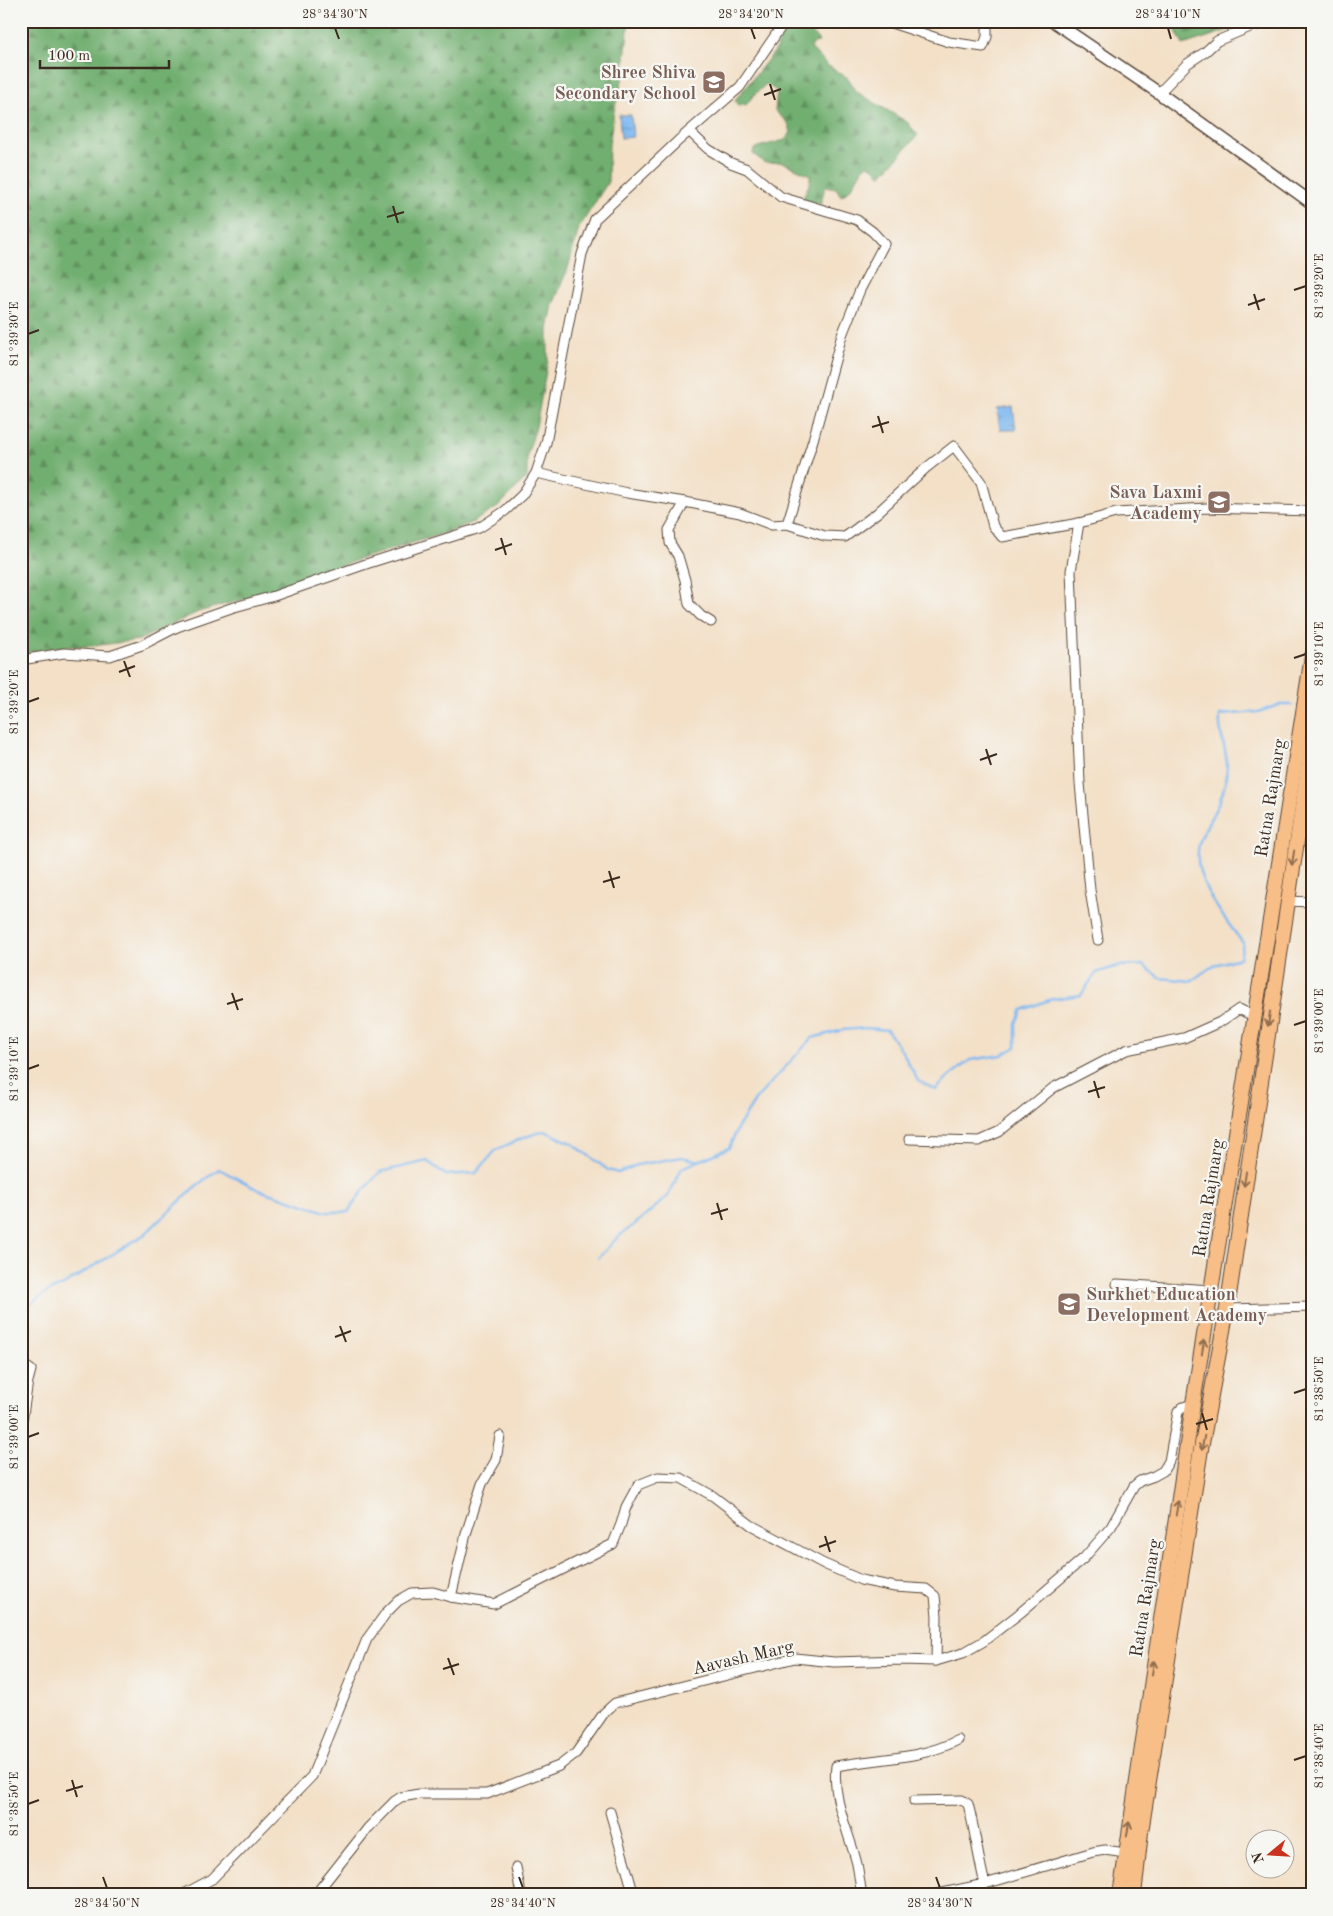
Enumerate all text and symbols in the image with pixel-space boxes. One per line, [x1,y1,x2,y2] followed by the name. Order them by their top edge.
[302,9,368,21] text: 28°34'30"N
[718,9,784,21] text: 28°34'20"N
[1135,9,1201,21] text: 28°34'10"N
[40,38,169,70] scale bar
[48,49,90,64] text: 100 m
[554,64,696,103] place label: Shree Shiva Secondary School
[701,69,727,95] school or university icon: Shree Shiva Secondary School
[1314,254,1326,318] text: 81°39'20"E
[9,302,21,366] text: 81°39'30"E
[1109,484,1202,523] place label: Sava Laxmi Academy
[1206,489,1232,515] school or university icon: Sava Laxmi Academy
[1314,622,1326,686] text: 81°39'10"E
[9,670,21,734] text: 81°39'20"E
[1253,737,1289,859] street label: Ratna Rajmarg
[1288,850,1298,866] one-way arrow
[1314,989,1326,1053] text: 81°39'00"E
[1264,1010,1274,1026] one-way arrow
[9,1037,21,1101] text: 81°39'10"E
[1191,1137,1227,1259] street label: Ratna Rajmarg
[1240,1171,1250,1187] one-way arrow
[1086,1286,1267,1325] place label: Surkhet Education Development Academy
[1056,1291,1082,1317] school or university icon: Surkhet Education Development Academy
[1198,1340,1208,1356] one-way arrow
[1313,1357,1326,1421] text: 81°38'50"E
[9,1405,21,1469] text: 81°39'00"E
[1197,1435,1207,1451] one-way arrow
[1173,1500,1183,1516] one-way arrow
[1128,1537,1164,1659] street label: Ratna Rajmarg
[691,1637,796,1678] street label: Aavash Marg
[1148,1661,1158,1677] one-way arrow
[1314,1724,1326,1788] text: 81°38'40"E
[8,1772,21,1836] text: 81°38'50"E
[1124,1821,1134,1837] one-way arrow
[1246,1828,1296,1878] north arrow
[1250,1850,1267,1865] text: N
[74,1897,140,1910] text: 28°34'50"N
[490,1898,556,1910] text: 28°34'40"N
[907,1898,973,1910] text: 28°34'30"N

